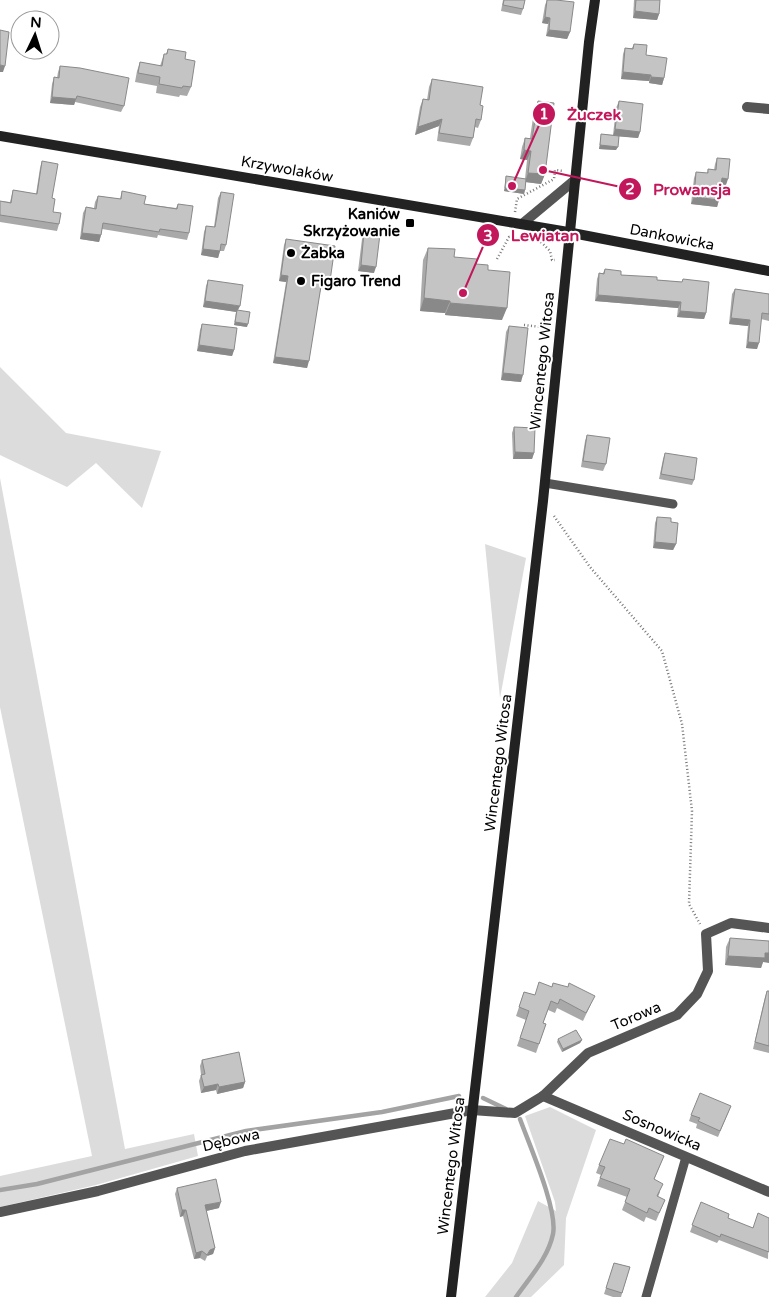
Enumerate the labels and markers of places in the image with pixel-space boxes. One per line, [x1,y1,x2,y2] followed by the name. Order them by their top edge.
[532,99,631,130] callout: Żuczek
[618,173,741,204] callout: Prowansja
[303,205,401,241] place label: Kaniów Skrzyżowanie
[404,217,416,229] marker: Kaniów Skrzyżowanie
[476,220,589,251] callout: Lewiatan
[301,244,345,262] place label: Żabka
[285,247,297,259] marker: Żabka
[311,272,401,291] place label: Figaro Trend
[295,275,307,287] marker: Figaro Trend

